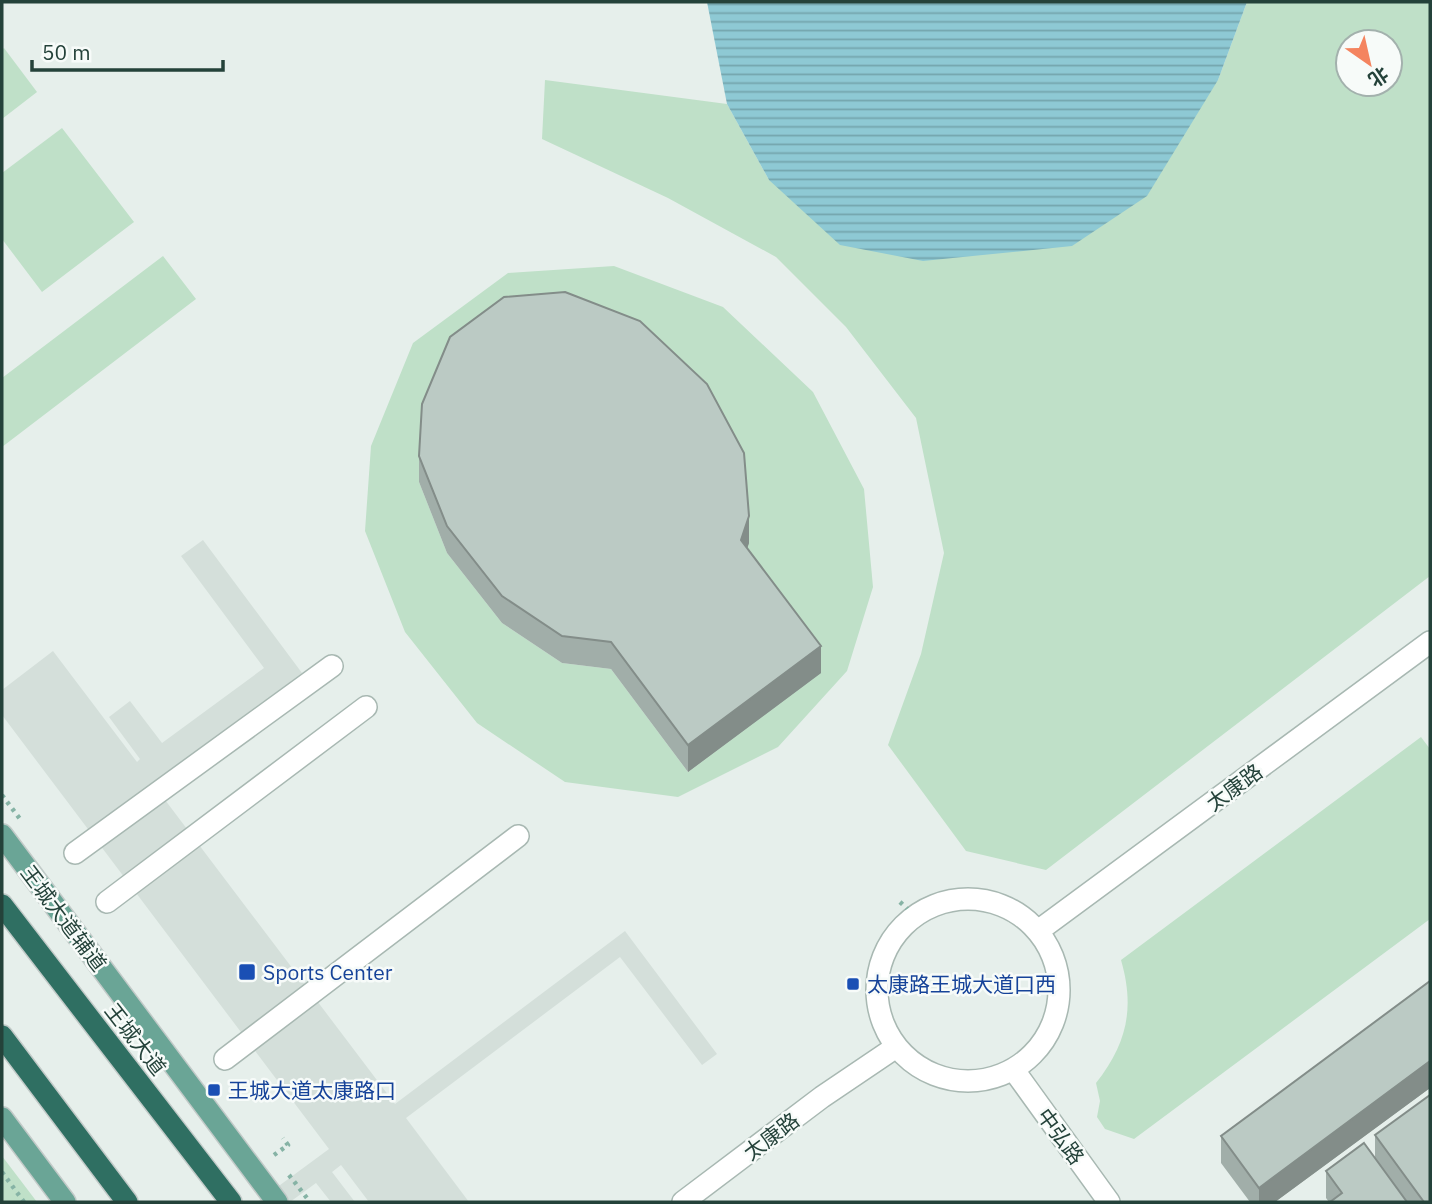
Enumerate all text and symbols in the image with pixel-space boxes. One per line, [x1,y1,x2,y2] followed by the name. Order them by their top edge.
[32,28,222,72] scale bar
[1334,28,1404,98] north arrow
[42,38,91,66] text: 50 m
[1364,62,1393,92] text: 北
[1200,757,1268,817] street label: 太康路
[15,859,113,977] street label: 王城大道辅道
[263,958,393,986] place label: Sports Center
[237,962,257,982] marker: Sports Center
[867,970,1056,998] place label: 太康路王城大道口西
[845,976,861,992] marker: 太康路王城大道口西
[99,997,173,1081] street label: 王城大道
[228,1076,396,1104] place label: 王城大道太康路口
[206,1082,222,1098] marker: 王城大道太康路口
[1031,1102,1091,1170] street label: 中弘路
[737,1106,805,1166] street label: 太康路

